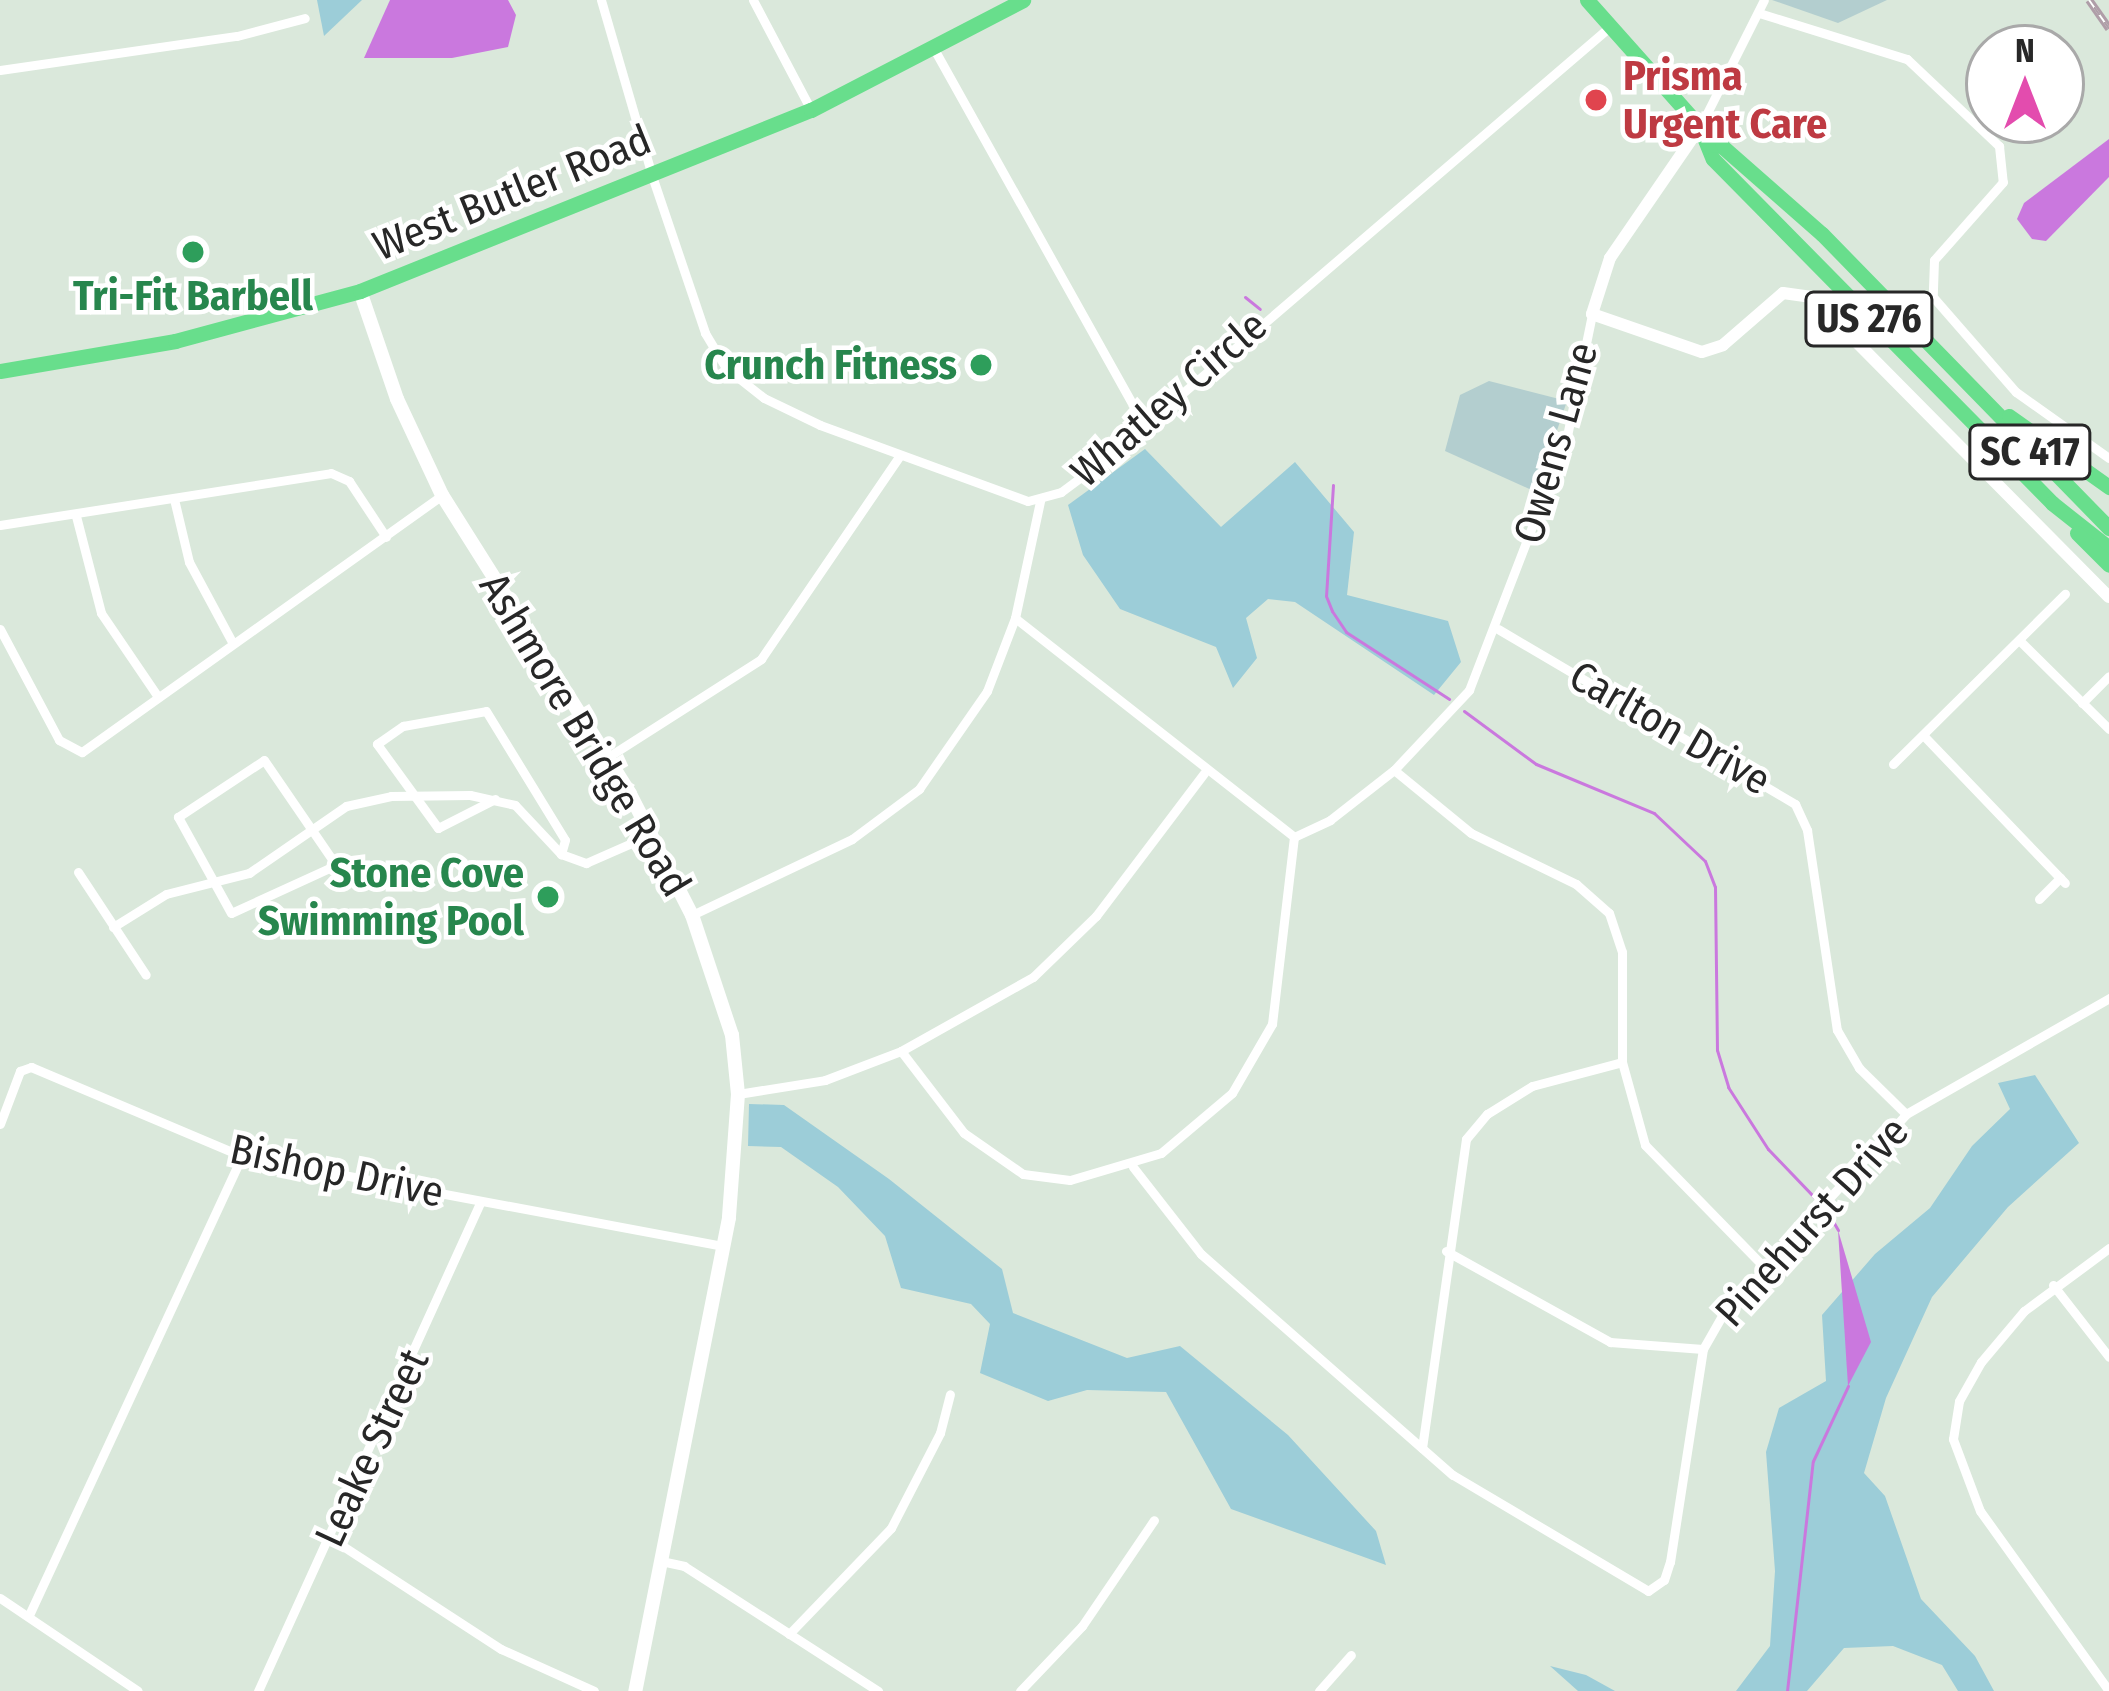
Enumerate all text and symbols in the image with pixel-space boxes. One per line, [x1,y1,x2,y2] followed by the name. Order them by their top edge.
[1965,24,2085,144] north arrow
[2015,31,2035,71] text: N
[1623,51,1827,150] place label: Prisma Urgent Care
[1580,84,1612,116] marker: Prisma Urgent Care
[366,114,658,272] street label: West Butler Road
[180,239,206,265] marker: Tri-Fit Barbell
[73,271,313,321] place label: Tri-Fit Barbell
[1803,286,1935,352] road number: US 276
[1061,300,1277,498] street label: Whatley Circle
[1503,337,1609,549] street label: Owens Lane
[704,340,957,390] place label: Crunch Fitness
[968,352,994,378] marker: Crunch Fitness
[1967,419,2093,485] road number: SC 417
[469,564,701,906] street label: Ashmore Bridge Road
[1561,650,1779,806] street label: Carlton Drive
[258,848,524,946] place label: Stone Cove Swimming Pool
[535,884,561,910] marker: Stone Cove Swimming Pool
[1705,1107,1919,1337] street label: Pinehurst Drive
[226,1124,448,1218] street label: Bishop Drive
[304,1341,440,1555] street label: Leake Street

